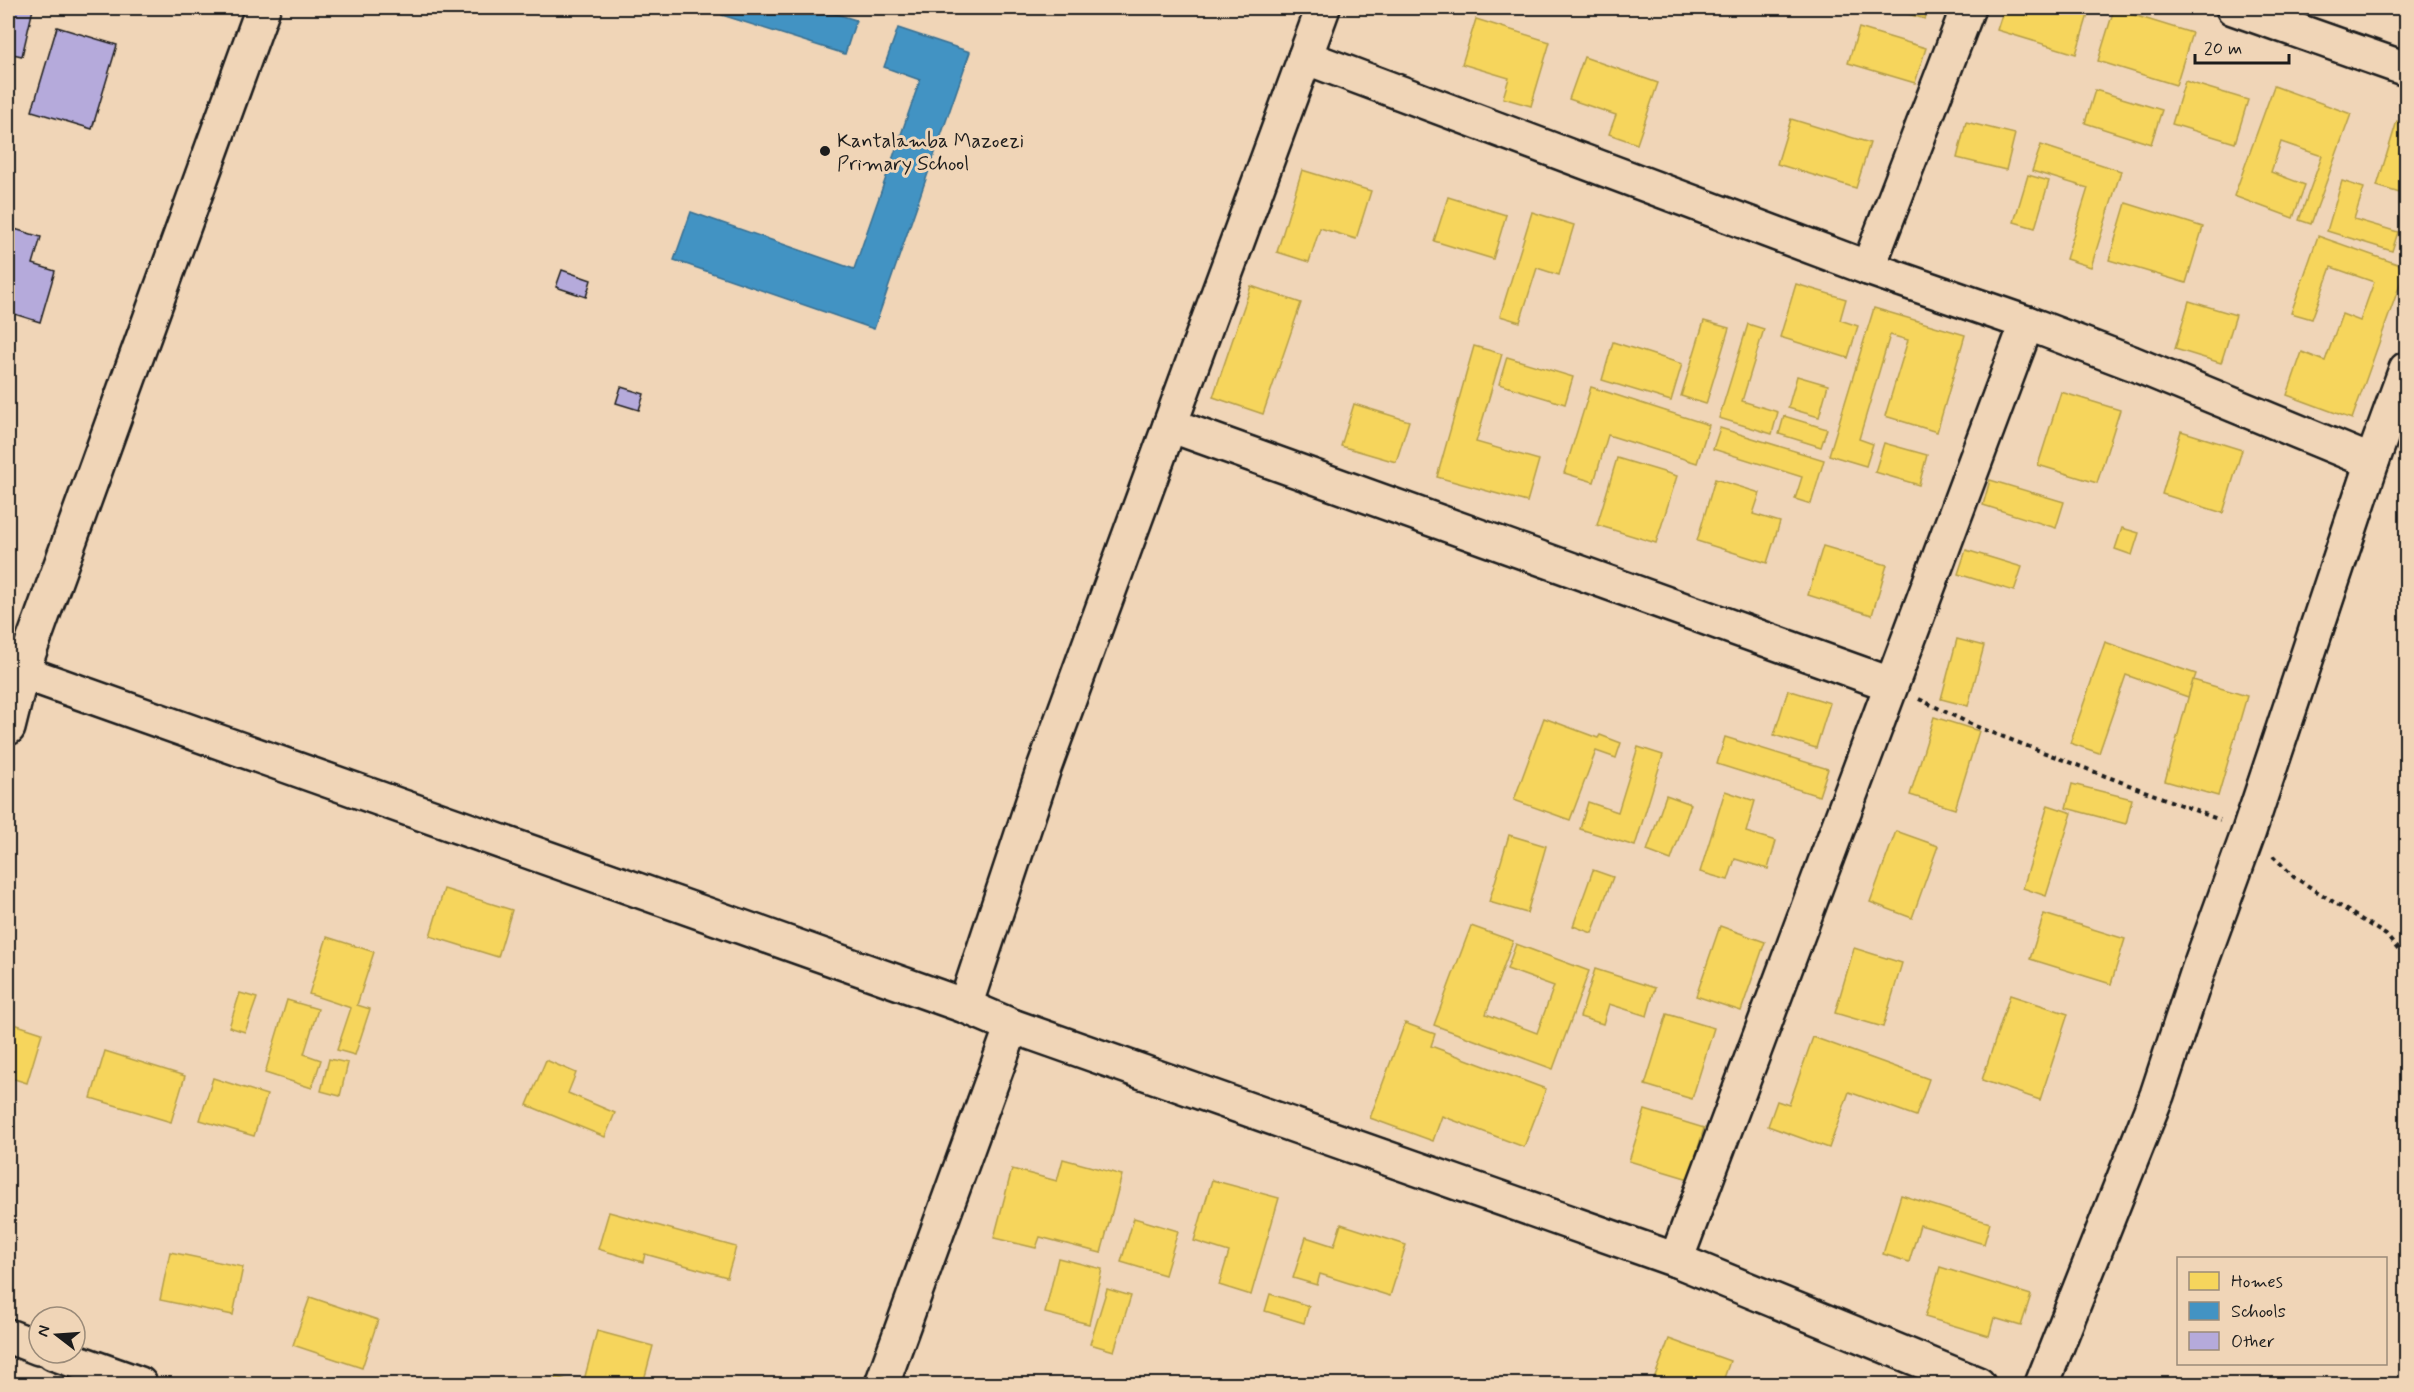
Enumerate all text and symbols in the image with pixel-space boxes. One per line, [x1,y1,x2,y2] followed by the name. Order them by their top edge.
[2195,27,2290,65] scale bar
[2204,37,2242,61] text: 20 m
[837,128,1024,178] place label: Kantalamba Mazoezi Primary School
[818,144,832,158] marker: Kantalamba Mazoezi Primary School
[2177,1257,2387,1365] legend
[2231,1270,2283,1294] text: Homes
[2231,1300,2286,1324] text: Schools
[27,1305,87,1365] north arrow
[32,1323,56,1339] text: N
[2231,1330,2275,1354] text: Other

